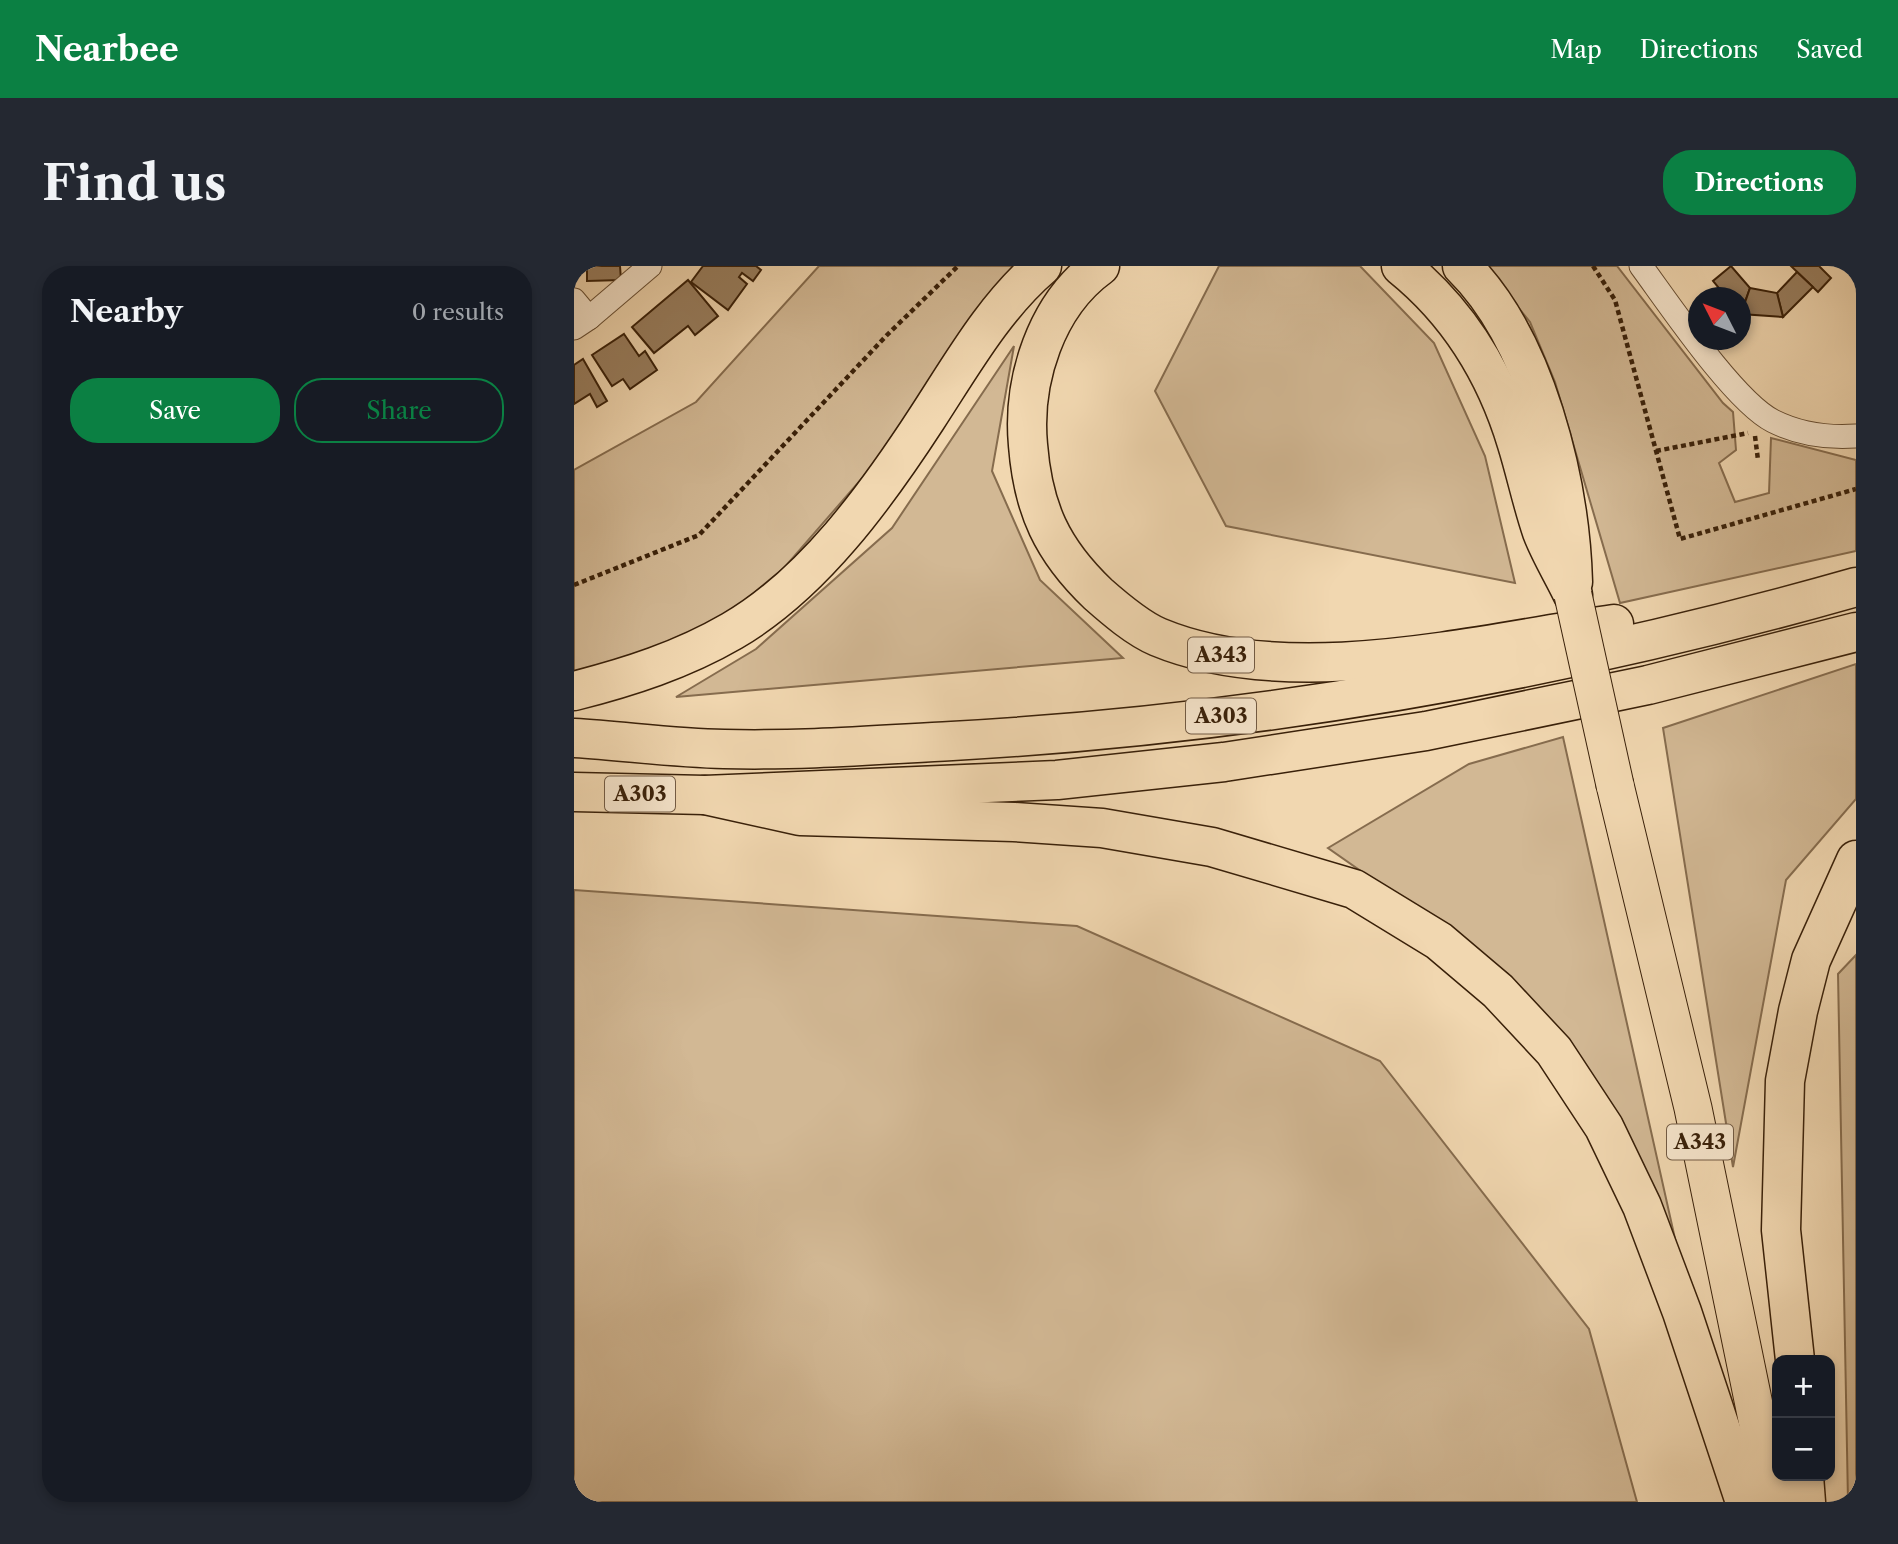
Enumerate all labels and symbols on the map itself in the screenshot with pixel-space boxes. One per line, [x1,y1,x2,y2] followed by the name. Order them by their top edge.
[1688,287,1751,350] north arrow
[1188,638,1254,672] road number: A343
[1186,699,1256,734] road number: A303
[605,776,675,812] road number: A303
[1667,1124,1733,1160] road number: A343

